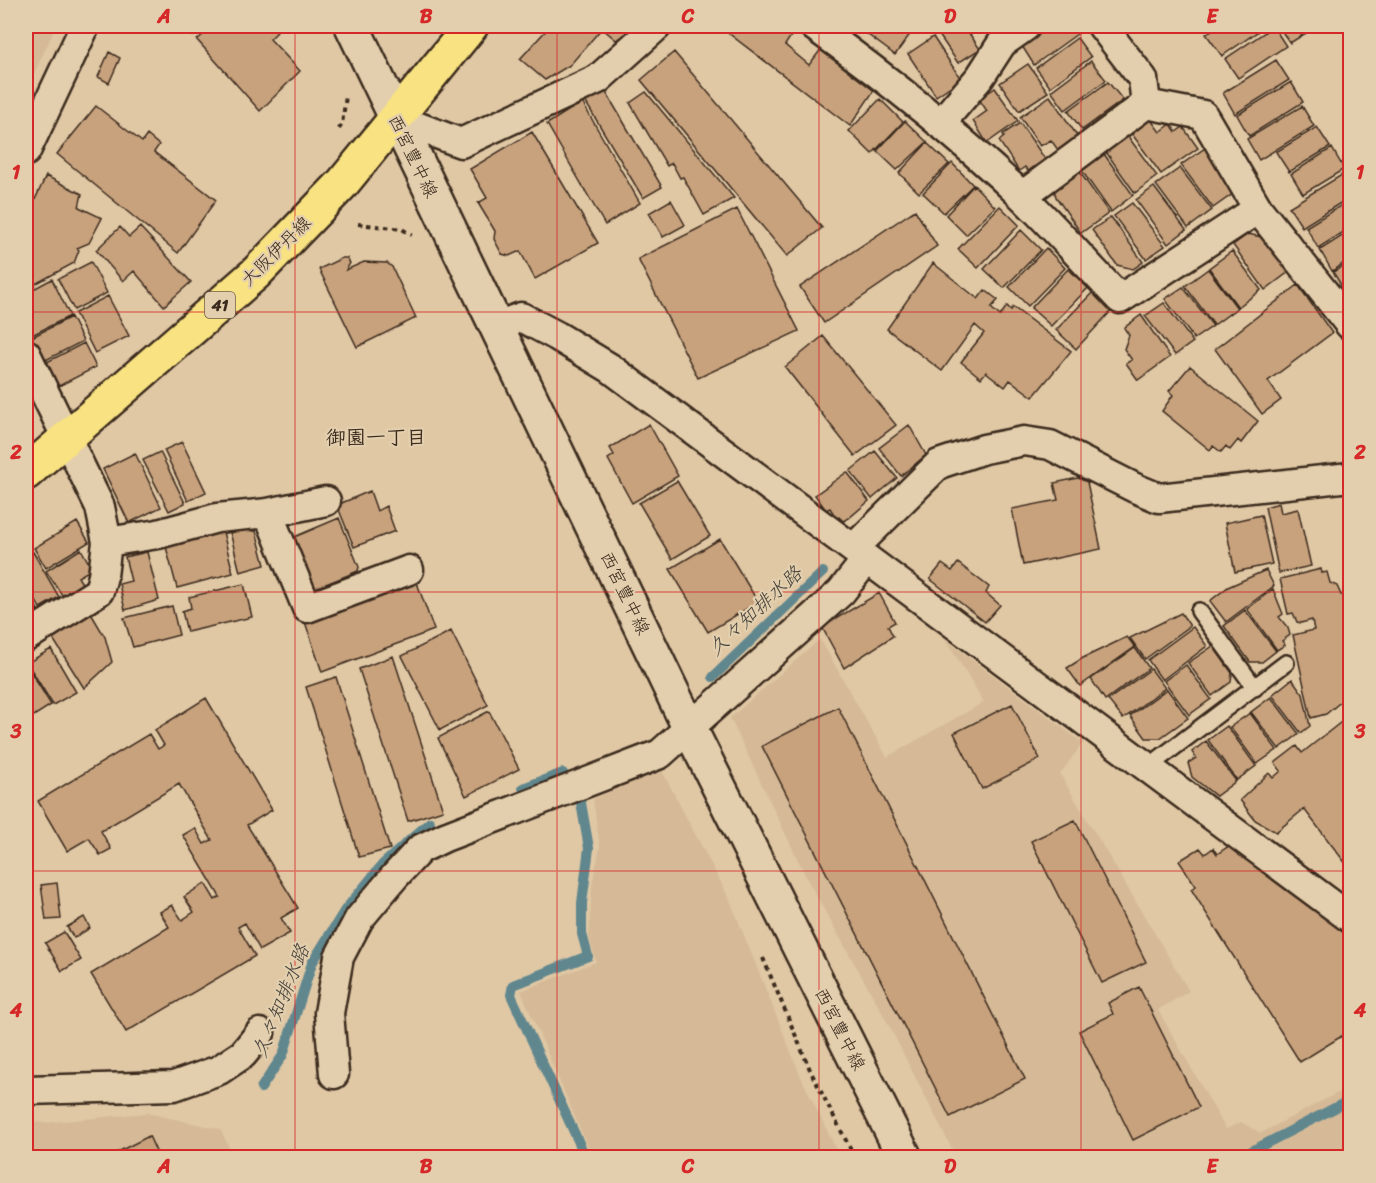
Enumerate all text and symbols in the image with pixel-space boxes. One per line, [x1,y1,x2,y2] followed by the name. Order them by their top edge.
[156,0,171,34] text: A
[420,0,433,34] text: B
[681,0,695,34] text: C
[944,0,957,34] text: D
[1206,0,1219,34] text: E
[379,109,447,203] street label: 西宮豊中線
[12,155,21,190] text: 1
[1356,155,1365,190] text: 1
[233,208,319,294] street label: 大阪伊丹線
[205,292,235,318] road number: 41
[326,420,426,455] district label: 御園一丁目
[9,435,22,470] text: 2
[1353,435,1366,470] text: 2
[591,546,659,640] street label: 西宮豊中線
[699,557,812,665] water label: 久々知排水路
[10,714,22,749] text: 3
[1354,714,1366,749] text: 3
[242,938,320,1063] water label: 久々知排水路
[805,982,875,1076] street label: 西宮豊中線
[9,993,23,1028] text: 4
[1353,993,1367,1028] text: 4
[156,1149,171,1183] text: A
[420,1149,433,1183] text: B
[681,1149,695,1183] text: C
[944,1149,957,1183] text: D
[1206,1149,1219,1183] text: E

